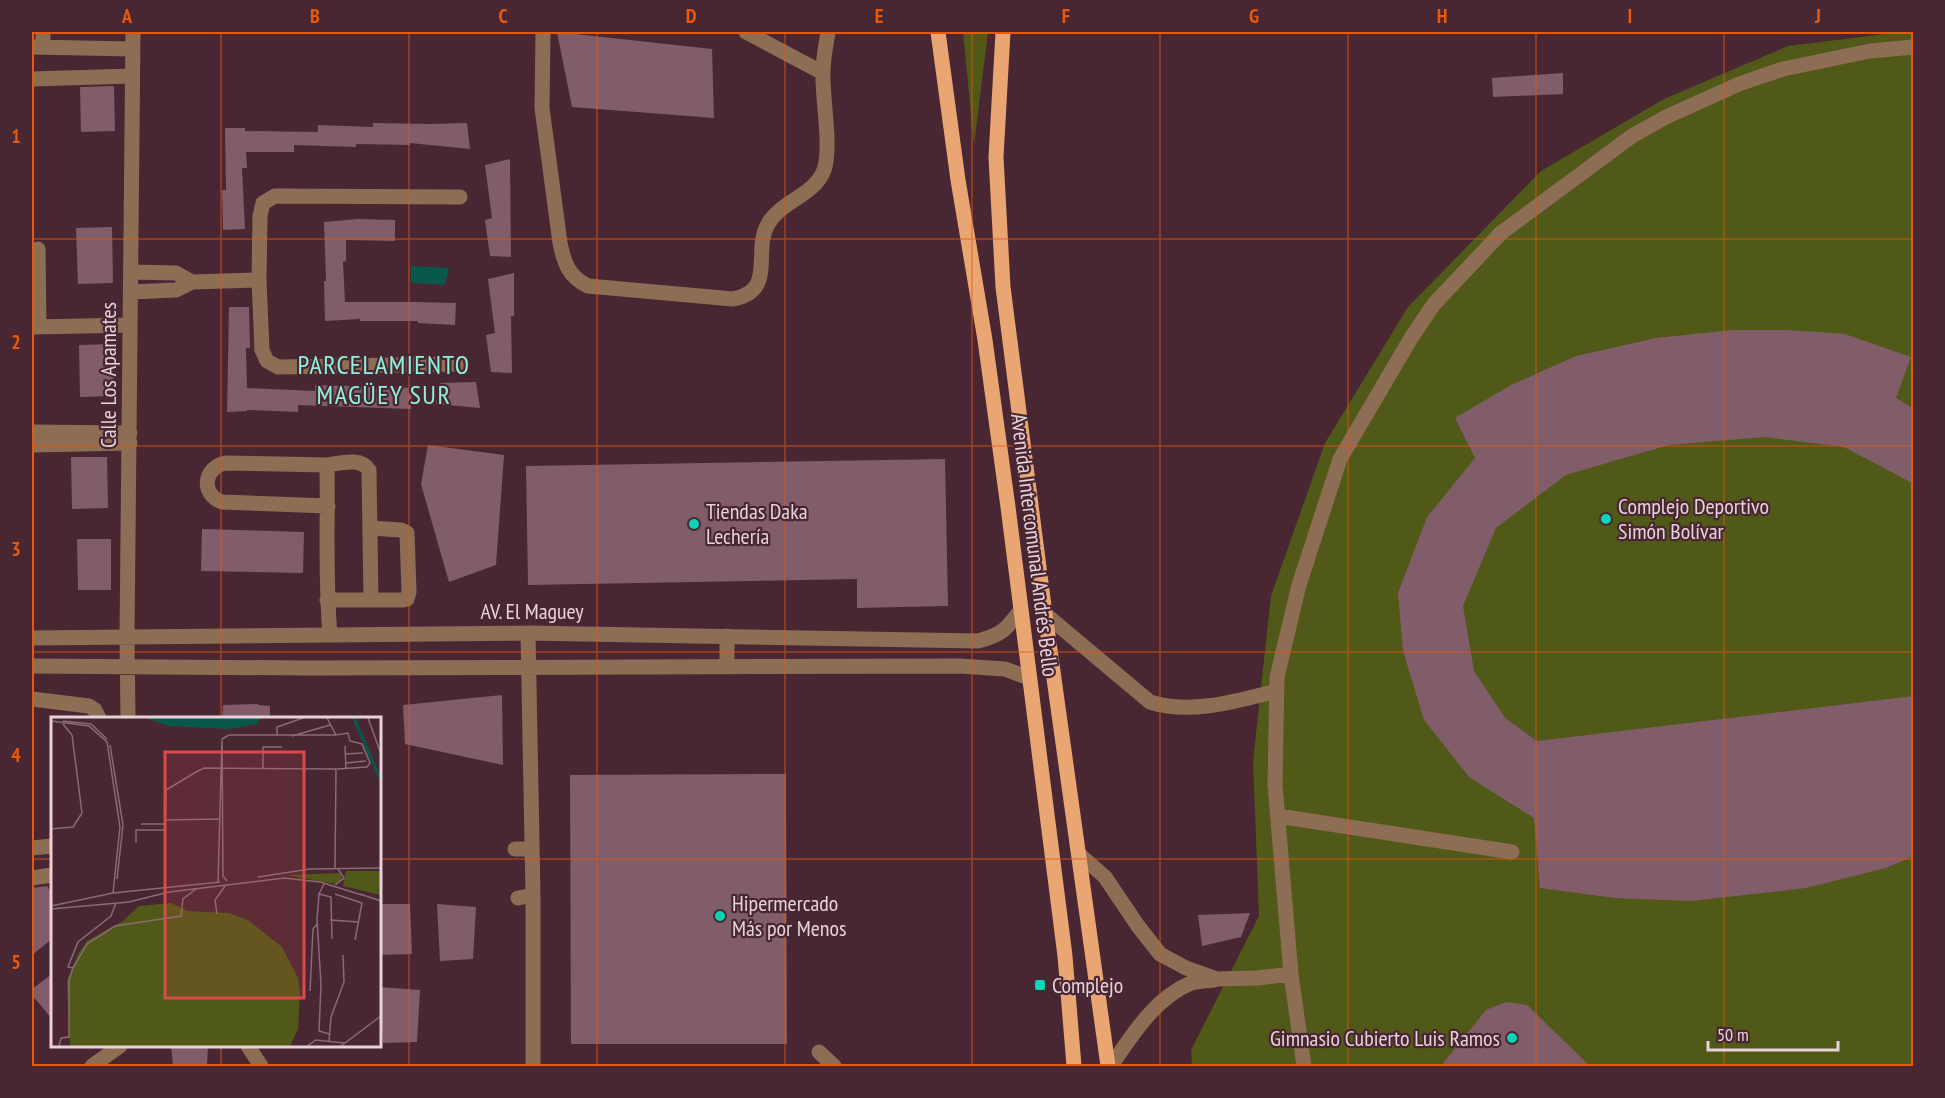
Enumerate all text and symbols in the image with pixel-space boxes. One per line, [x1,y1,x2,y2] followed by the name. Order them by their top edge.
[121,3,133,29] text: A
[310,3,320,29] text: B
[498,3,508,29] text: C
[686,3,697,29] text: D
[875,3,883,29] text: E
[1062,3,1070,29] text: F
[1249,3,1259,29] text: G
[1437,3,1447,29] text: H
[1628,3,1632,29] text: I
[1814,3,1821,29] text: J
[11,123,21,149] text: 1
[94,302,122,448] street label: Calle Los Apamates
[11,329,21,355] text: 2
[298,348,470,411] district label: PARCELAMIENTO MAGÜEY SUR
[1005,412,1065,678] street label: Avenida Intercomunal Andrés Bello
[1618,492,1769,545] place label: Complejo Deportivo Simón Bolívar
[706,497,807,550] place label: Tiendas Daka Lechería
[1599,512,1613,526] marker: Complejo Deportivo Simón Bolívar
[687,517,701,531] marker: Tiendas Daka Lechería
[11,536,21,562] text: 3
[480,597,584,625] street label: AV. El Maguey
[51,717,381,1047] inset map
[11,742,21,768] text: 4
[732,889,846,942] place label: Hipermercado Más por Menos
[713,909,727,923] marker: Hipermercado Más por Menos
[11,949,21,975] text: 5
[1052,971,1123,999] place label: Complejo
[1033,978,1047,992] marker: Complejo
[1708,1014,1838,1052] scale bar
[1717,1023,1749,1046] text: 50 m
[1270,1024,1500,1052] place label: Gimnasio Cubierto Luis Ramos
[1505,1031,1519,1045] marker: Gimnasio Cubierto Luis Ramos

